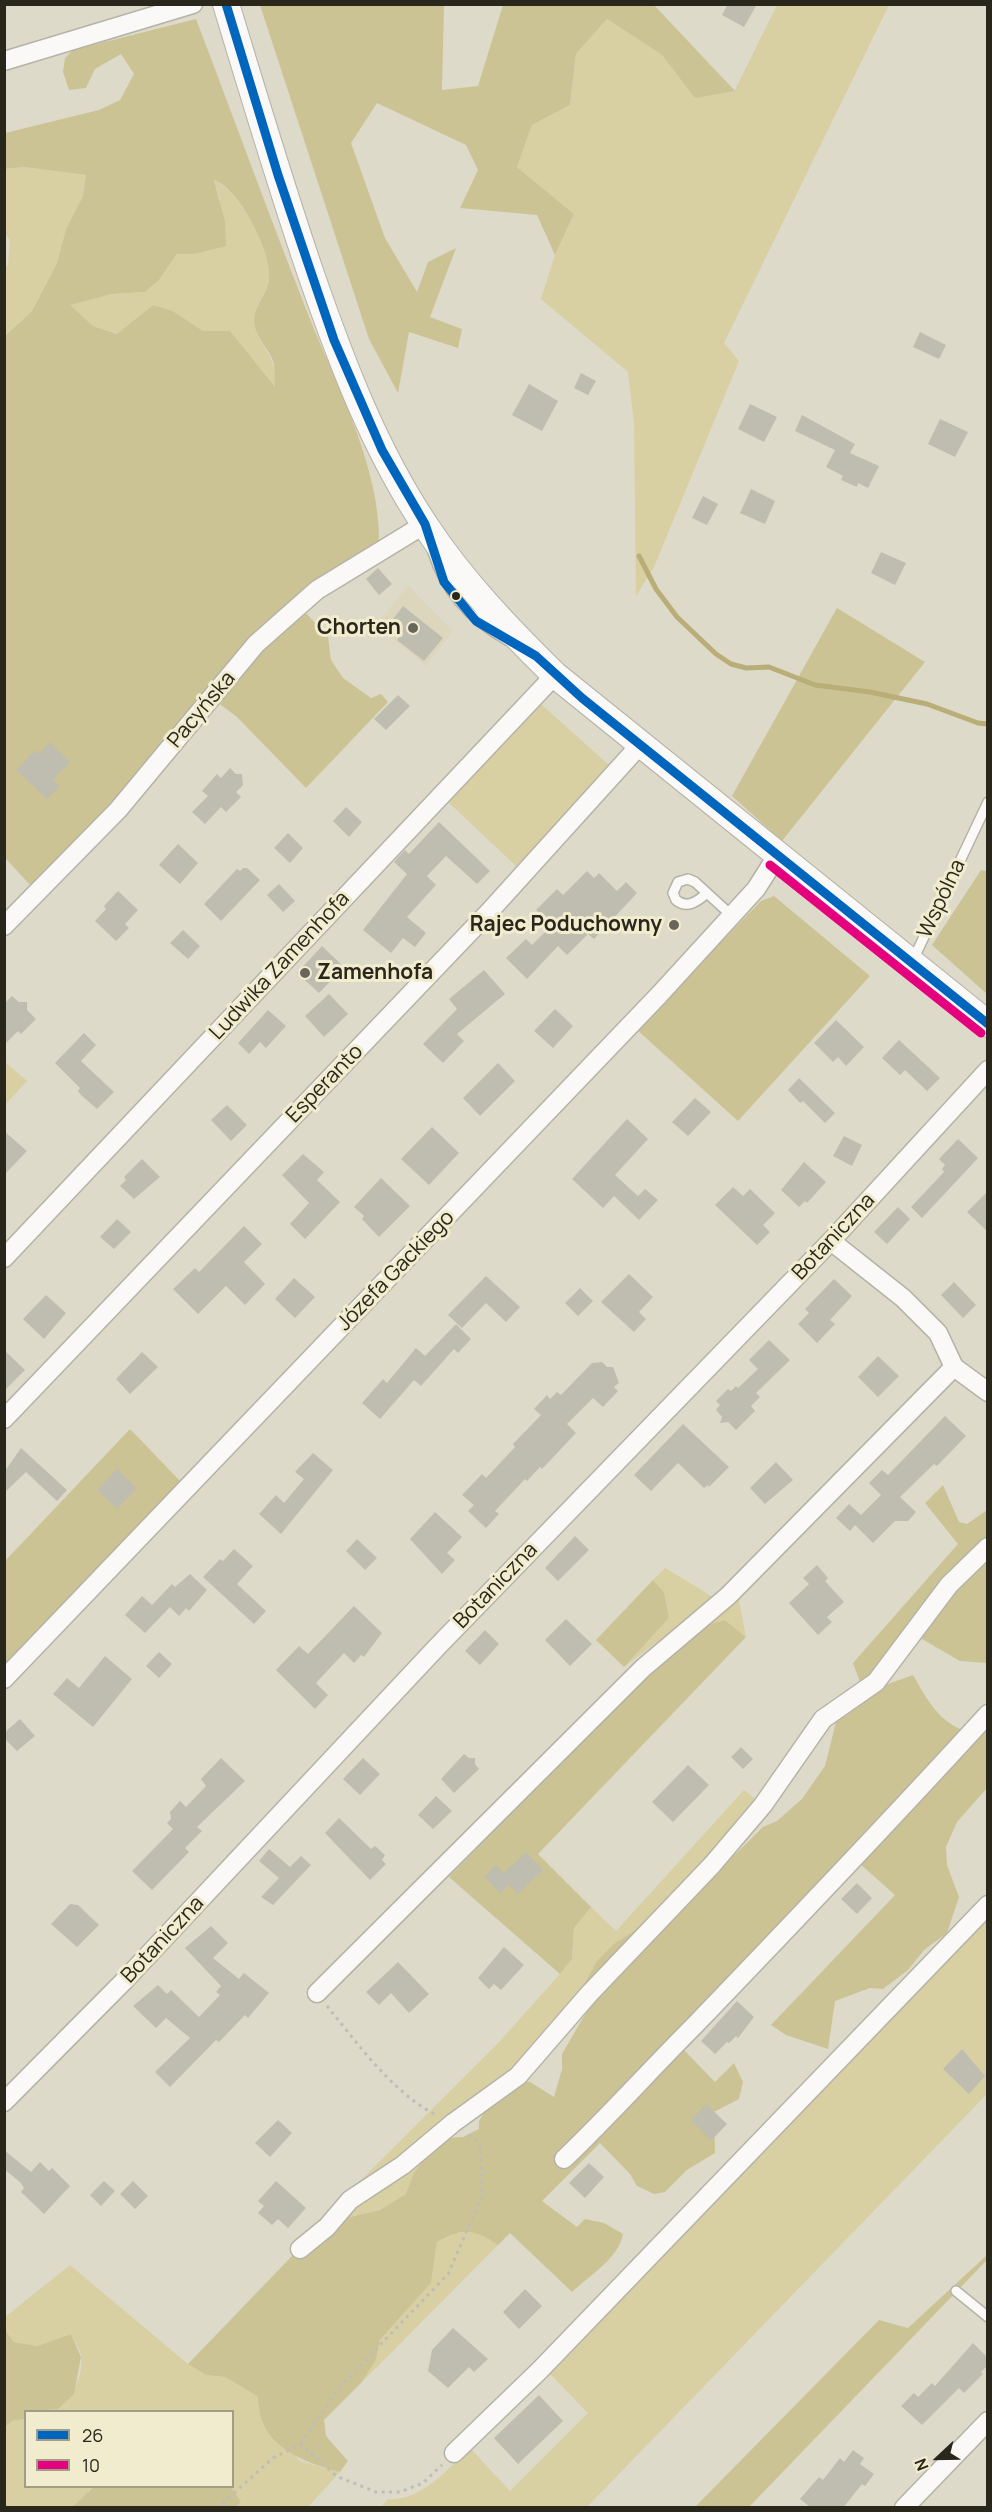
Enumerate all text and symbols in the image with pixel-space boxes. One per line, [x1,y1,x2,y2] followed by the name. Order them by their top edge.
[450,590,462,602] unlabelled marker
[317,615,401,641] place label: Chorten
[406,621,420,635] marker: Chorten
[163,667,241,753] street label: Pacyńska
[913,856,971,942] street label: Wspólna
[205,887,355,1045] street label: Ludwika Zamenhofa
[470,912,662,938] place label: Rajec Poduchowny
[667,918,681,932] marker: Rajec Poduchowny
[317,960,433,986] place label: Zamenhofa
[298,966,312,980] marker: Zamenhofa
[281,1039,369,1129] street label: Esperanto
[787,1188,881,1286] street label: Botaniczna
[332,1205,460,1337] street label: Józefa Gackiego
[449,1538,543,1634] street label: Botaniczna
[116,1891,210,1989] street label: Botaniczna
[24,2410,234,2488] legend
[82,2423,103,2447] text: 26
[908,2428,968,2488] north arrow
[82,2453,100,2477] text: 10
[909,2455,934,2474] text: N

